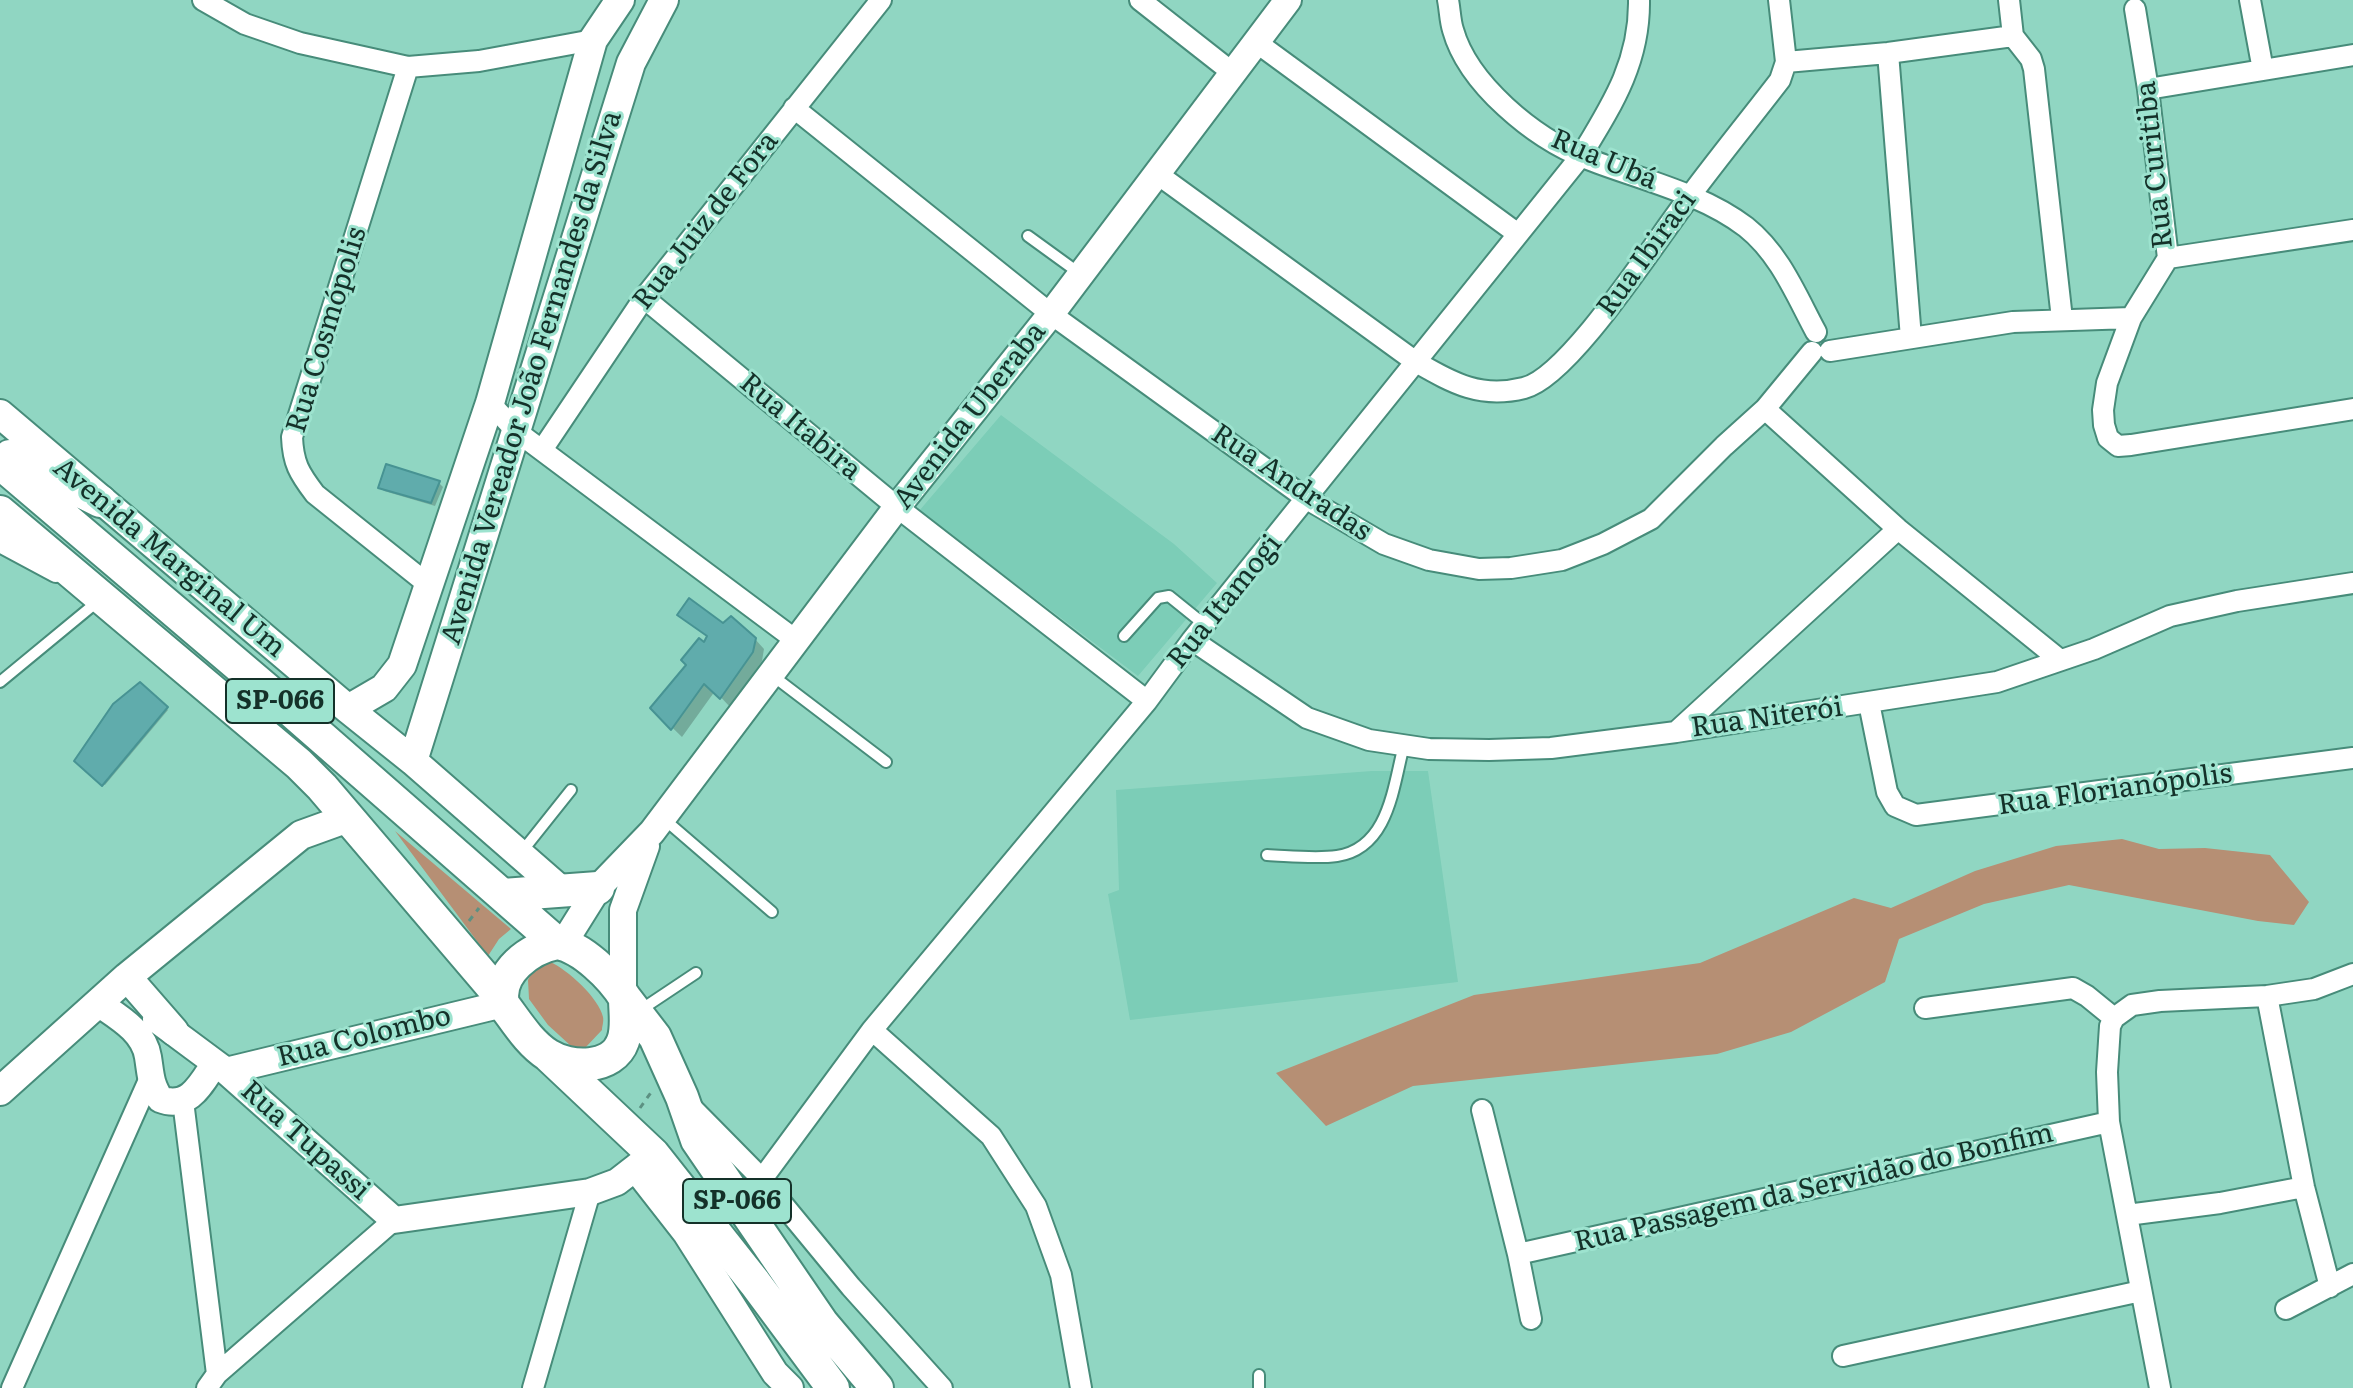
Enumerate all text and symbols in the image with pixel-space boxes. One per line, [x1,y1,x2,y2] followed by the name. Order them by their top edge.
[2129,80,2181,250] street label: Rua Curitiba
[435,107,629,649] street label: Avenida Vereador João Fernandes da Silva
[1546,123,1662,197] street label: Rua Ubá
[626,126,786,316] street label: Rua Juiz de Fora
[1590,185,1704,323] street label: Rua Ibiraci
[280,223,374,437] street label: Rua Cosmópolis
[887,316,1053,516] street label: Avenida Uberaba
[732,366,868,488] street label: Rua Itabira
[1205,417,1377,549] street label: Rua Andradas
[46,451,292,665] street label: Avenida Marginal Um
[1161,528,1289,676] street label: Rua Itamogi
[226,679,334,723] road number: SP-066
[1689,691,1845,745] street label: Rua Niterói
[1996,757,2234,823] street label: Rua Florianópolis
[274,999,454,1075] street label: Rua Colombo
[234,1074,376,1208] street label: Rua Tupassi
[1571,1116,2057,1260] street label: Rua Passagem da Servidão do Bonfim
[683,1179,791,1223] road number: SP-066

